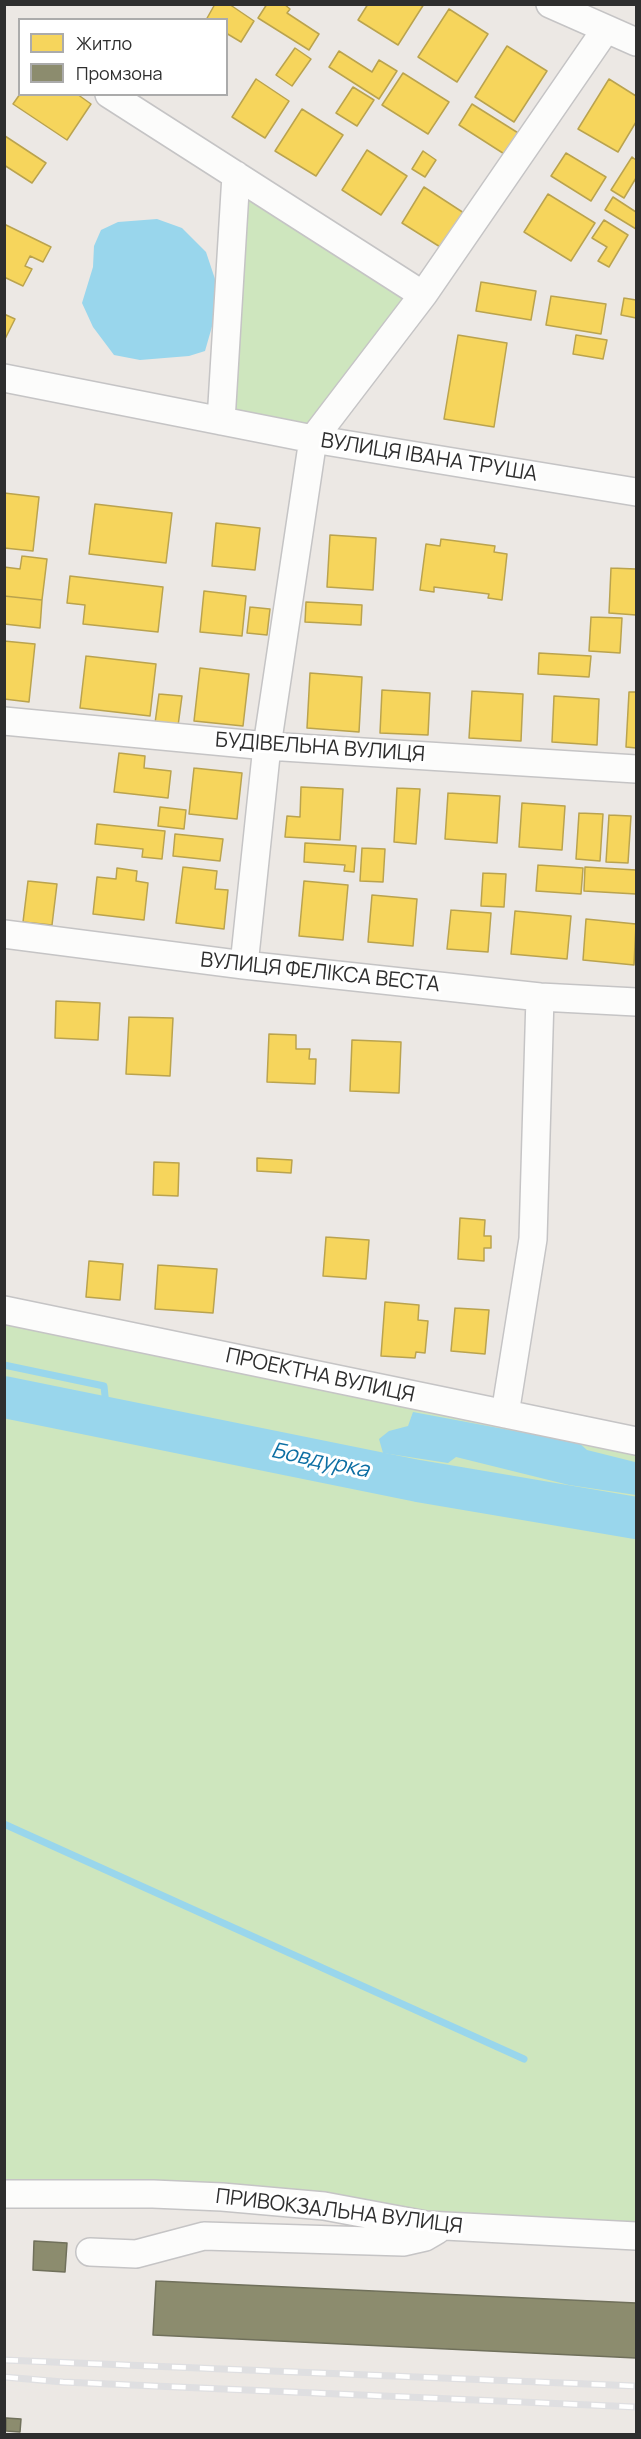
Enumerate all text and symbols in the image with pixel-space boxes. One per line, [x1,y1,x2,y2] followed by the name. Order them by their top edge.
[18,18,228,96] legend
[76,31,132,55] text: Житло
[76,61,163,85] text: Промзона
[319,428,539,488] street label: ВУЛИЦЯ ІВАНА ТРУША
[214,728,426,768] street label: БУДІВЕЛЬНА ВУЛИЦЯ
[199,948,441,998] street label: ВУЛИЦЯ ФЕЛІКСА ВЕСТА
[223,1344,417,1408] street label: ПРОЕКТНА ВУЛИЦЯ
[269,1438,371,1484] water label: Бовдурка
[214,2184,464,2240] street label: ПРИВОКЗАЛЬНА ВУЛИЦЯ

